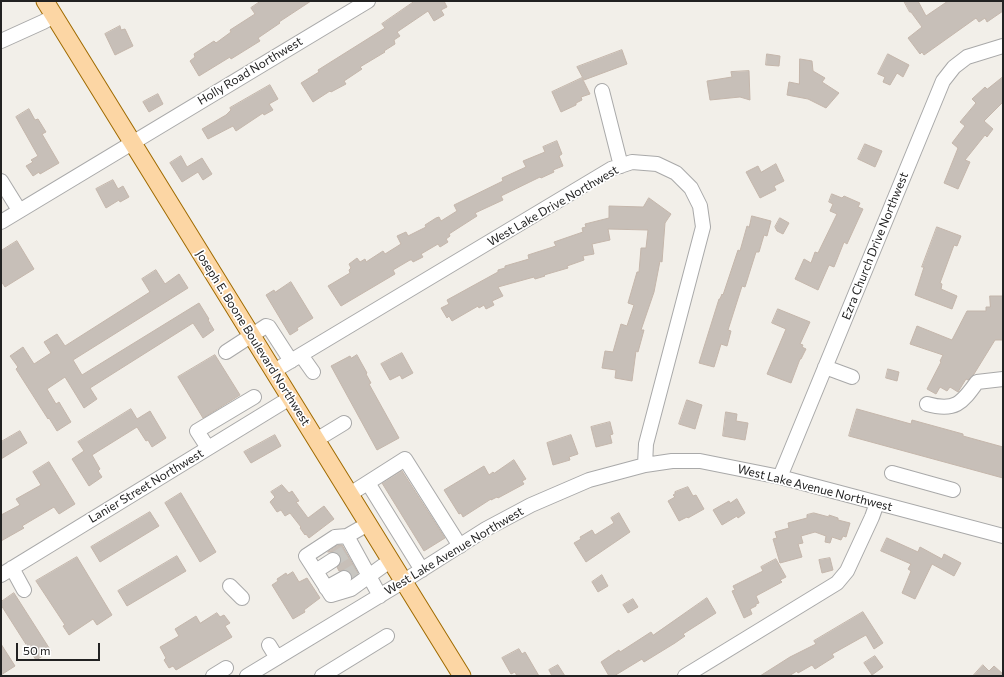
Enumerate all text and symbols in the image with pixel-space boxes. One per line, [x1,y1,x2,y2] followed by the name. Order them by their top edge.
[195,34,305,108] street label: Holly Road Northwest
[485,163,621,249] street label: West Lake Drive Northwest
[839,170,911,322] street label: Ezra Church Drive Northwest
[193,248,313,428] street label: Joseph E. Boone Boulevard Northwest
[86,446,206,526] street label: Lanier Street Northwest
[736,462,894,514] street label: West Lake Avenue Northwest
[382,504,526,598] street label: West Lake Avenue Northwest
[18,635,102,661] scale bar
[23,643,51,657] text: 50 m

